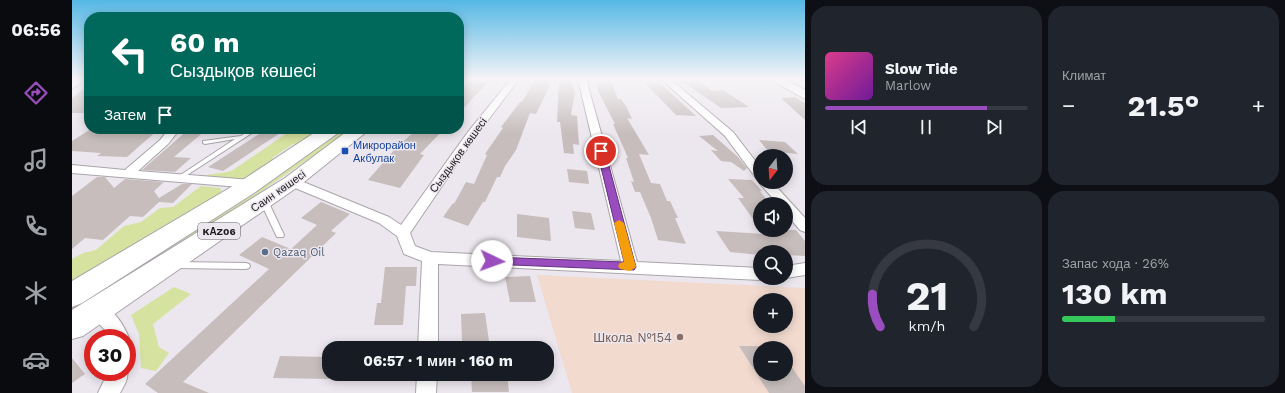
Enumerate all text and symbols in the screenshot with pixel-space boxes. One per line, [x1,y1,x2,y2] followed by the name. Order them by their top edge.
[11,19,61,40] text: 06:56
[170,26,240,59] text: 60 m
[104,28,156,80] icon: left
[170,60,316,81] text: Сыздықов көшесі
[885,60,958,78] text: Slow Tide
[1062,68,1106,83] text: Климат
[885,78,931,93] text: Marlow
[22,79,50,107] icon: directions
[1128,88,1199,123] text: 21.5°
[1062,93,1075,118] text: −
[1252,93,1265,118] text: +
[154,104,176,126] icon: arrive
[104,106,146,124] text: Затем
[427,115,490,195] street label: Сыздықов көшесі
[848,116,870,138] icon: previous
[915,116,937,138] icon: pause
[983,116,1005,138] icon: next
[584,134,618,168] pin
[353,139,416,165] place label: Микрорайон Акбулак
[590,140,612,162] icon: arrive
[22,146,50,174] icon: music
[340,146,350,156] marker: Микрорайон Акбулак
[753,149,793,189] north arrow
[753,149,793,381] map controls
[248,168,308,215] street label: Саин көшесі
[753,197,793,237] button: sound
[22,212,50,240] icon: phone
[198,223,240,239] road number: KАZ06
[471,240,513,282] position arrow
[753,245,793,285] button: search
[273,246,325,259] place label: Qazaq Oil
[260,247,270,257] marker: Qazaq Oil
[1062,256,1169,271] text: Запас хода · 26%
[905,271,948,320] text: 21
[1062,276,1168,311] text: 130 km
[22,279,50,307] icon: climate
[753,293,793,333] button: +
[908,317,945,333] text: km/h
[84,329,136,381] speed limit sign: 30
[593,330,672,345] place label: Школа №154
[675,332,685,342] marker: Школа №154
[753,341,793,381] button: −
[22,346,50,374] icon: car
[363,352,513,370] text: 06:57 · 1 мин · 160 m

